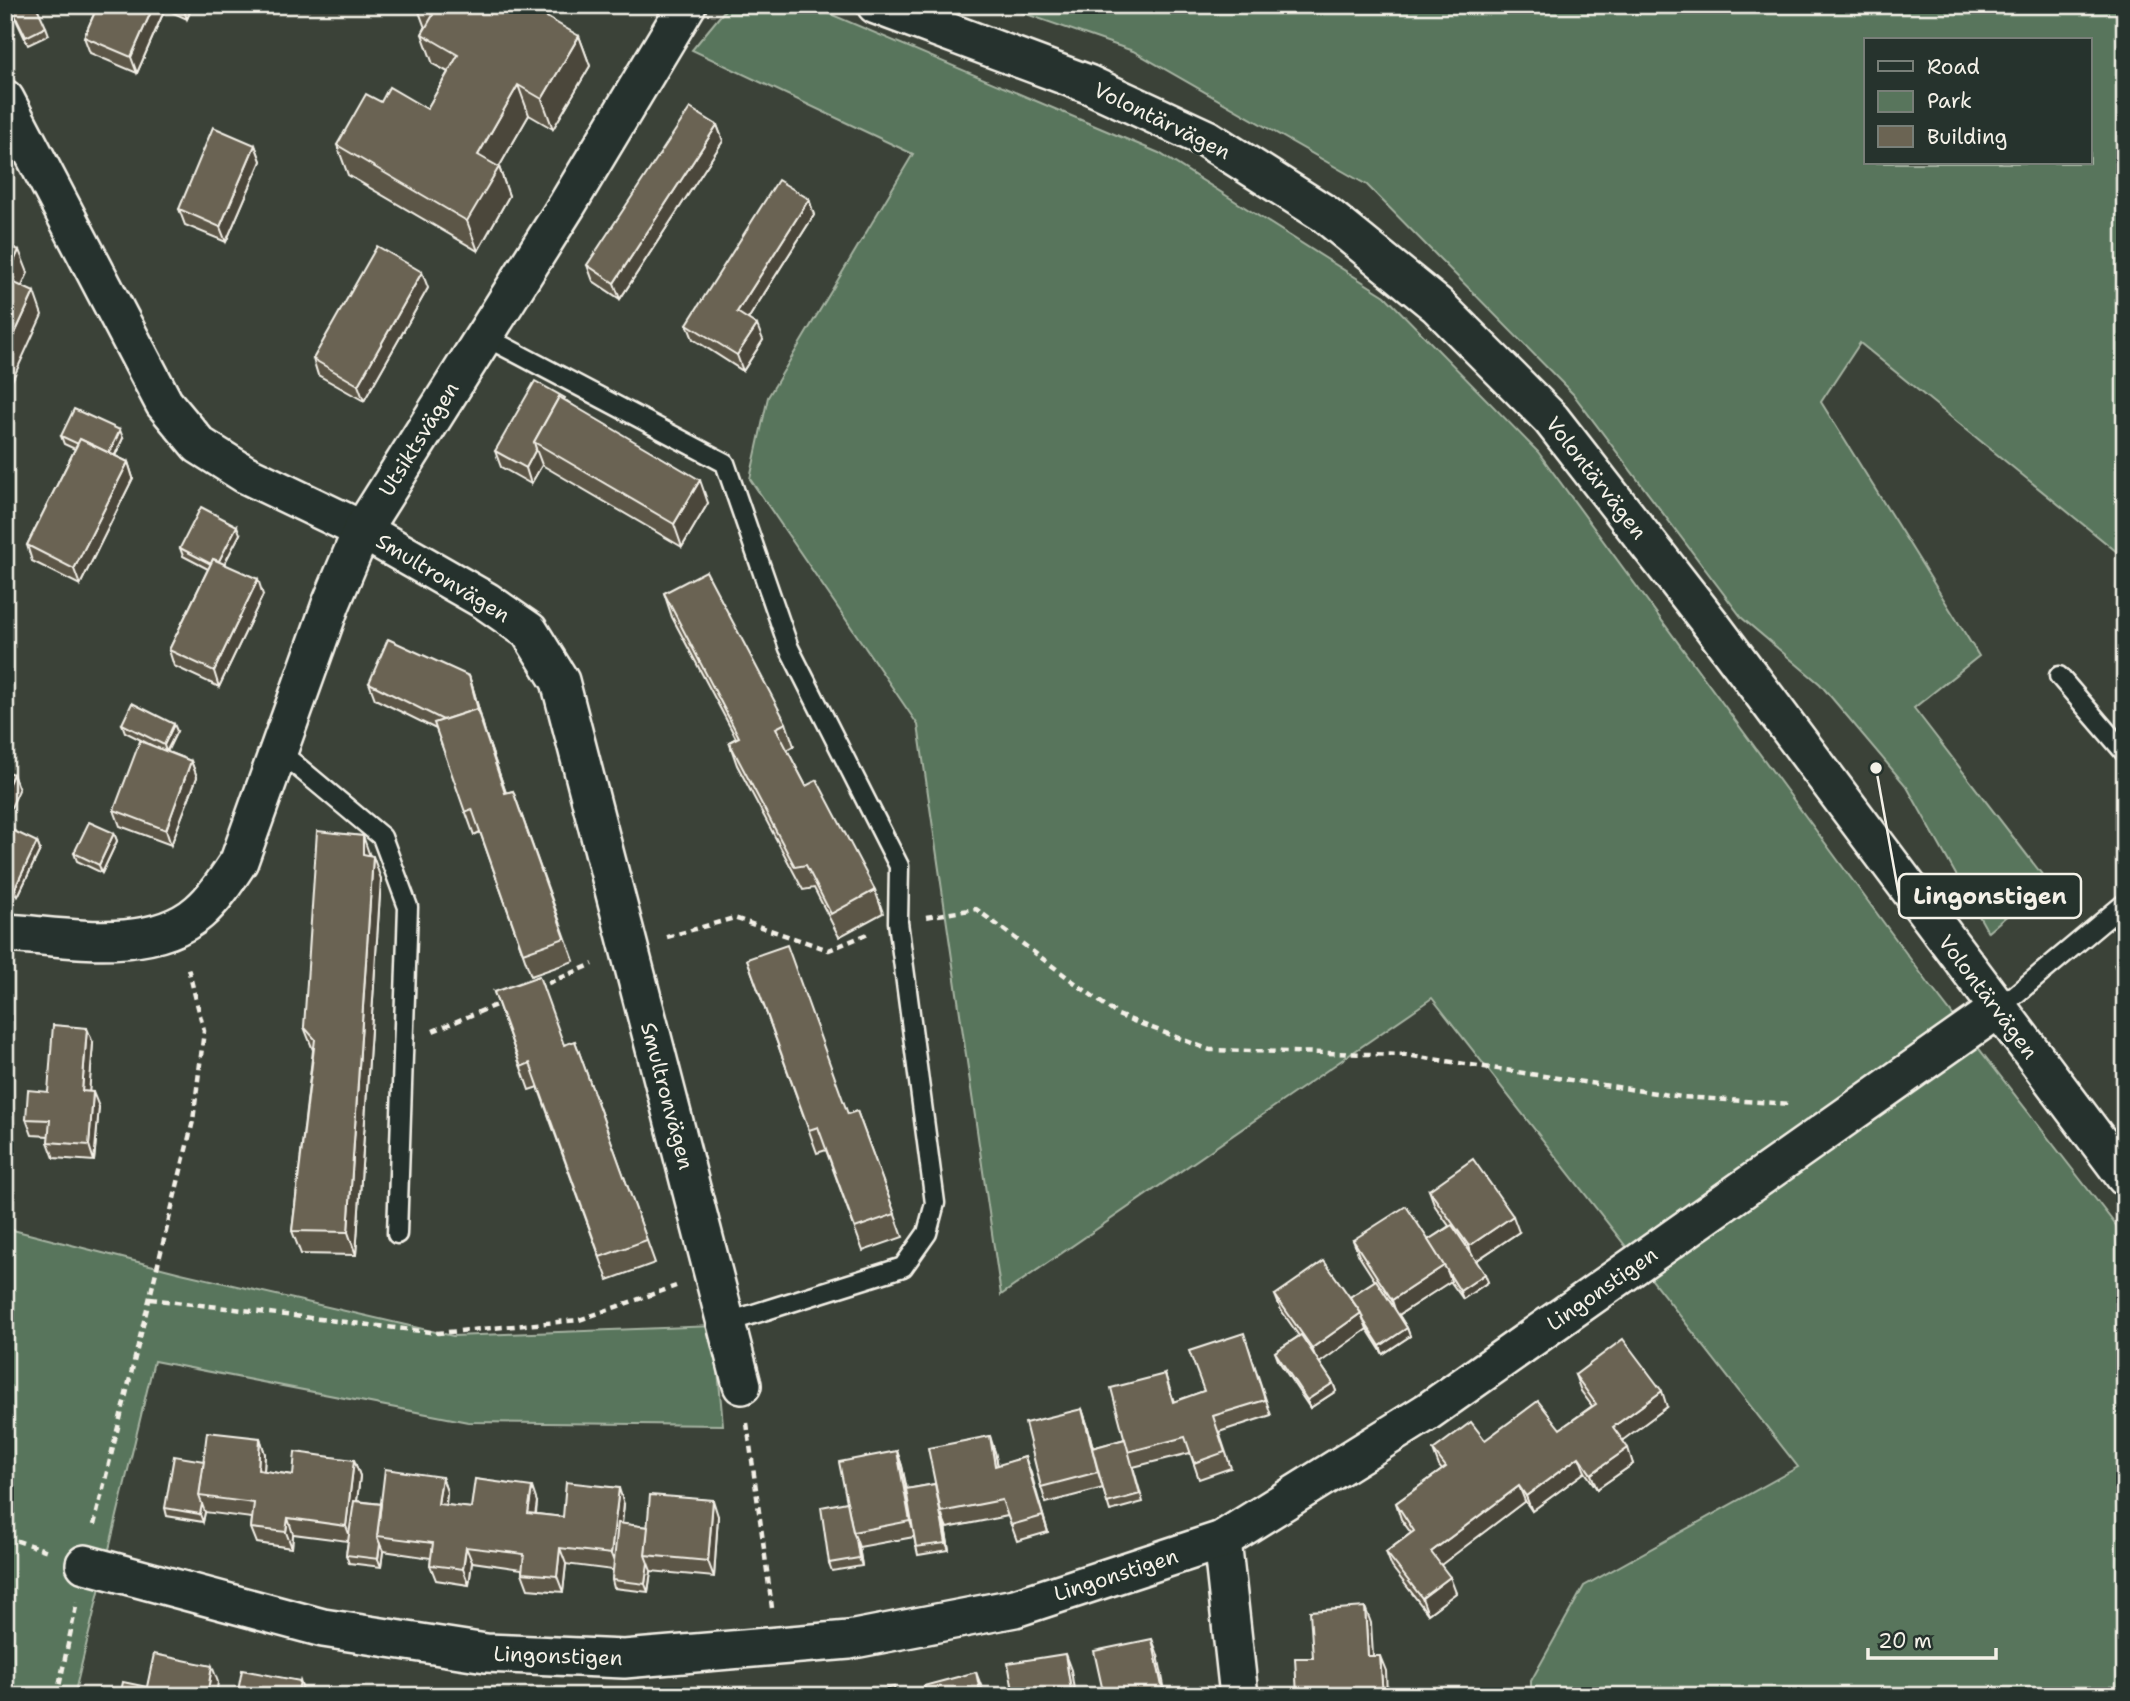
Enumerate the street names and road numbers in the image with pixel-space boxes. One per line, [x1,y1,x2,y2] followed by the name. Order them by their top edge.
[1089,76,1235,166] street label: Volontärvägen
[373,376,465,502] street label: Utsiktsvägen
[1539,411,1653,545] street label: Volontärvägen
[371,527,515,629] street label: Smultronvägen
[1932,929,2044,1065] street label: Volontärvägen
[634,1019,700,1173] street label: Smultronvägen
[1541,1240,1663,1338] street label: Lingonstigen
[1050,1542,1182,1608] street label: Lingonstigen
[493,1640,623,1672] street label: Lingonstigen

